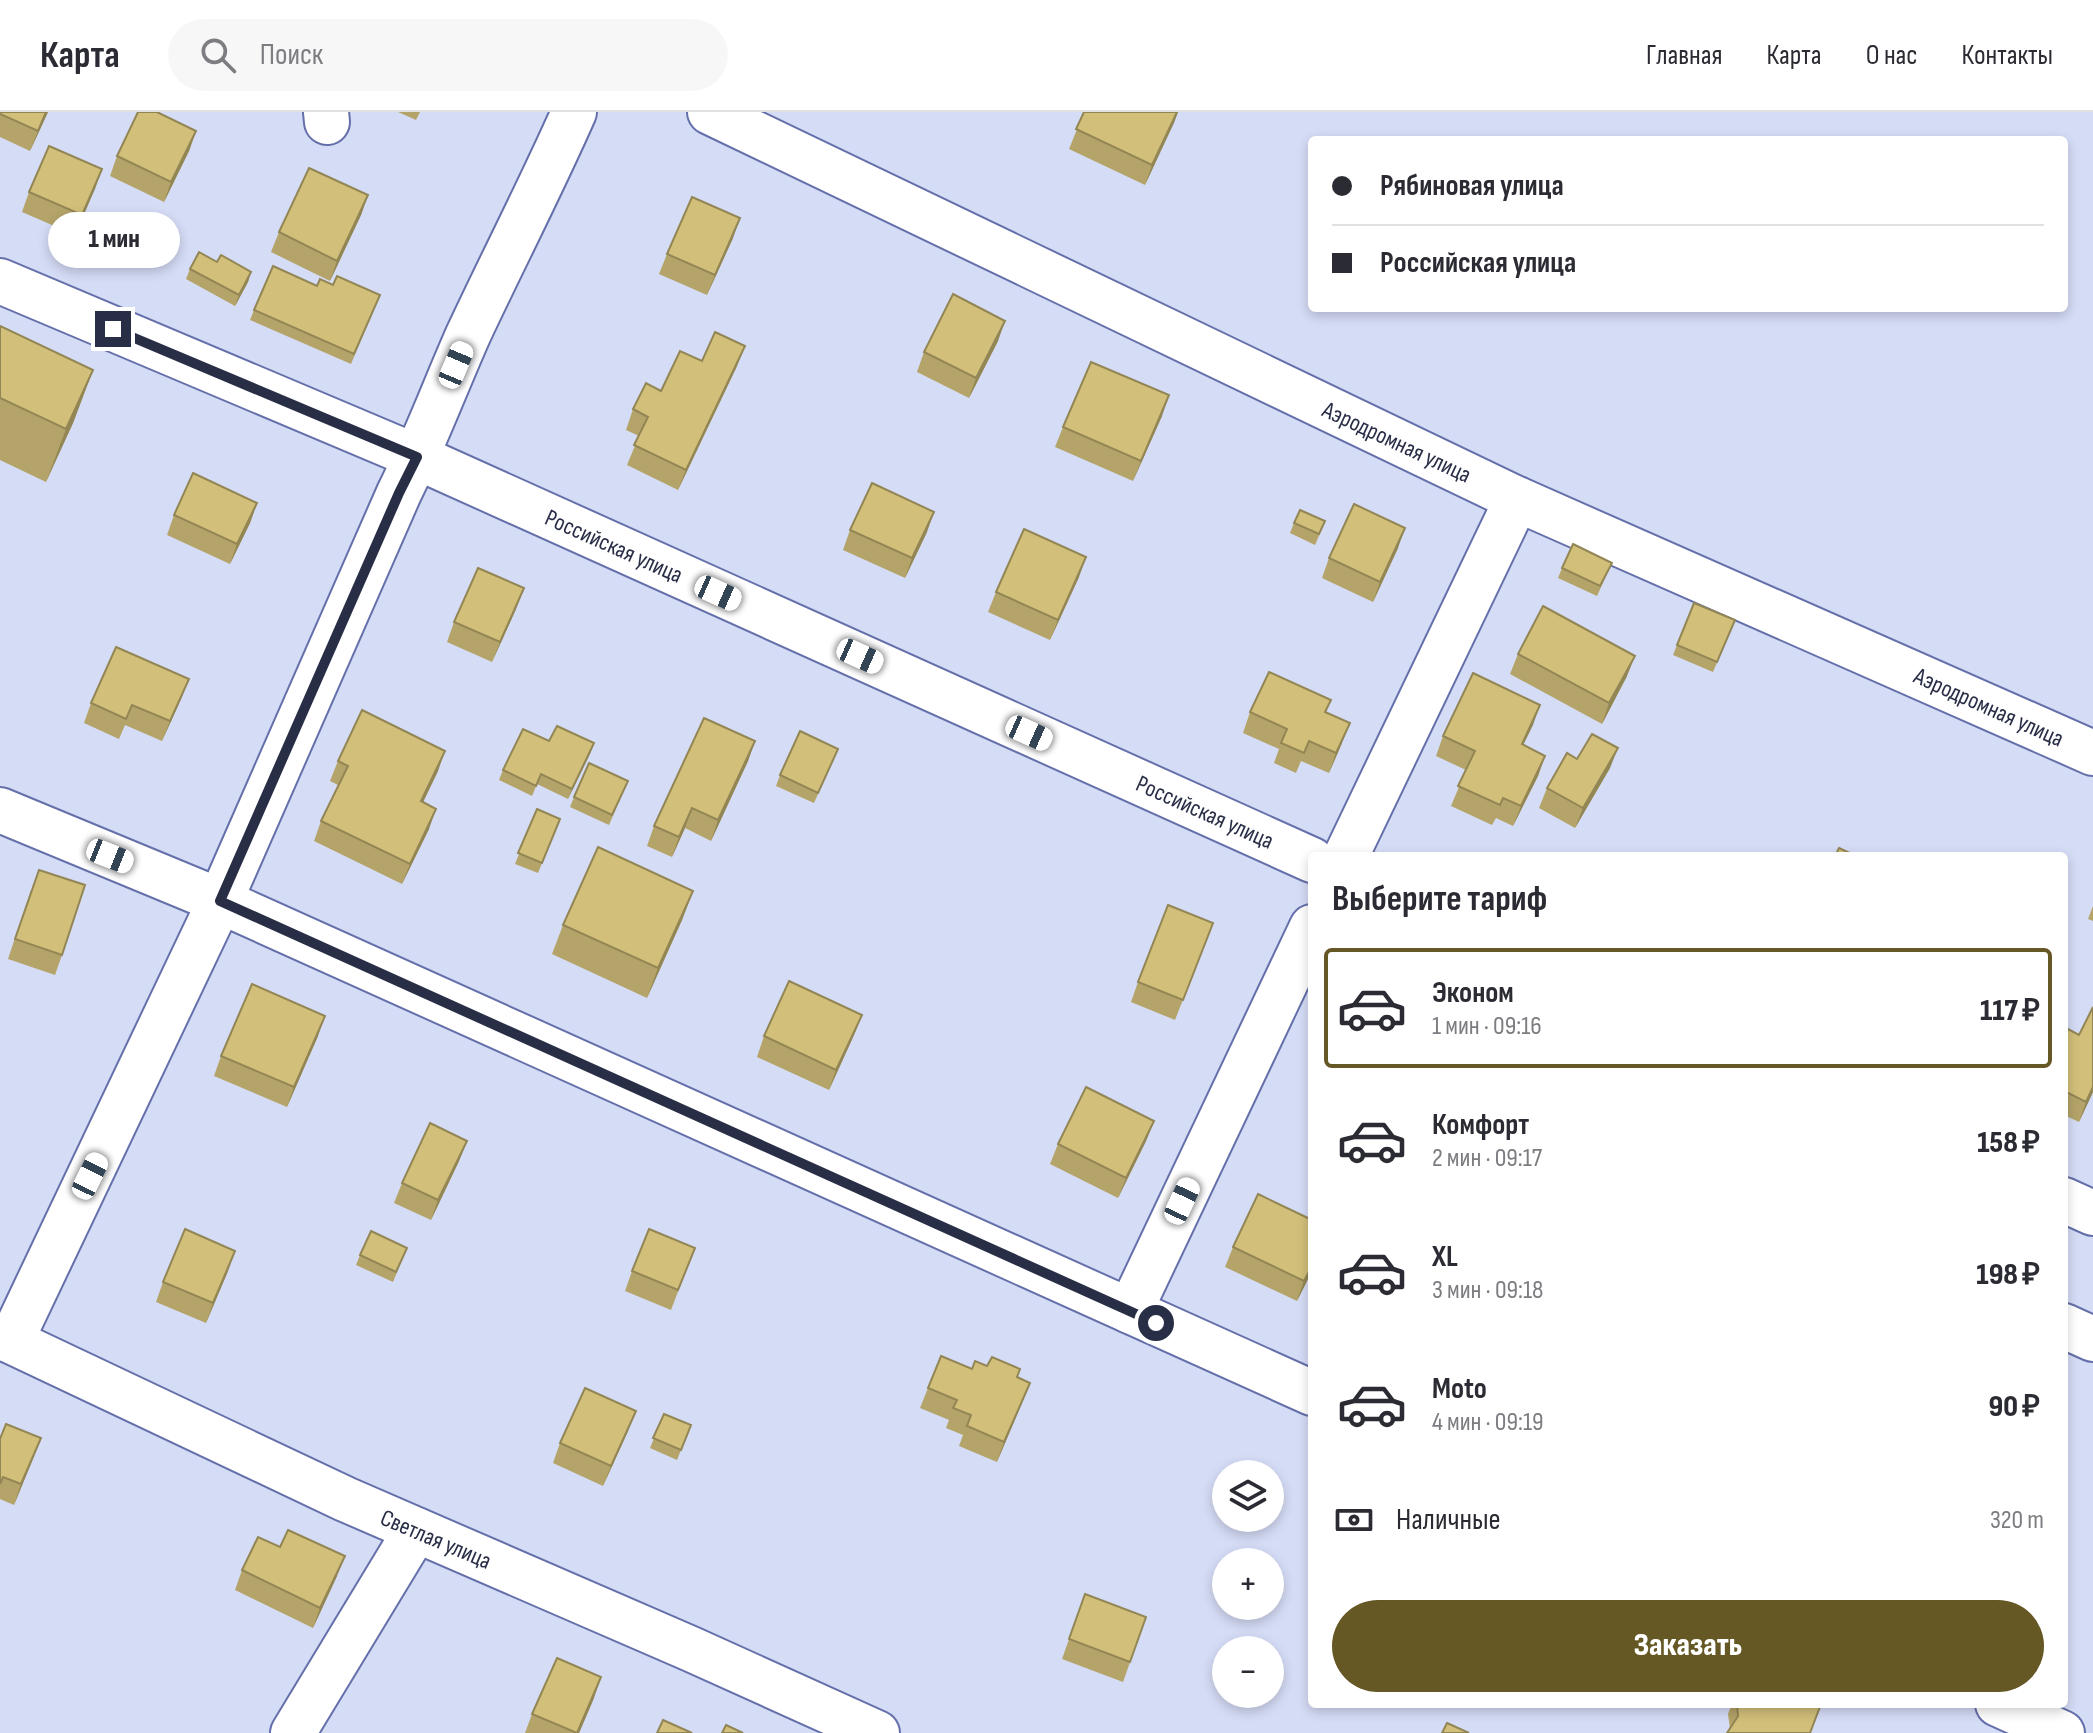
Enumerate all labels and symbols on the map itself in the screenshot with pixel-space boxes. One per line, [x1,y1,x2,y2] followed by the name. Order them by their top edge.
[47,213,179,269] callout: 1 мин
[95,311,131,347] route end
[436,338,476,392] car
[1317,395,1476,490] street label: Аэродромная улица
[540,503,687,590] street label: Российская улица
[691,572,745,614] car
[833,635,887,677] car
[1909,661,2068,753] street label: Аэродромная улица
[1002,712,1056,754] car
[1131,769,1278,856] street label: Российская улица
[83,836,137,876] car
[69,1149,111,1203] car
[1161,1174,1203,1228] car
[1138,1305,1174,1341] route start
[376,1503,496,1576] street label: Светлая улица

